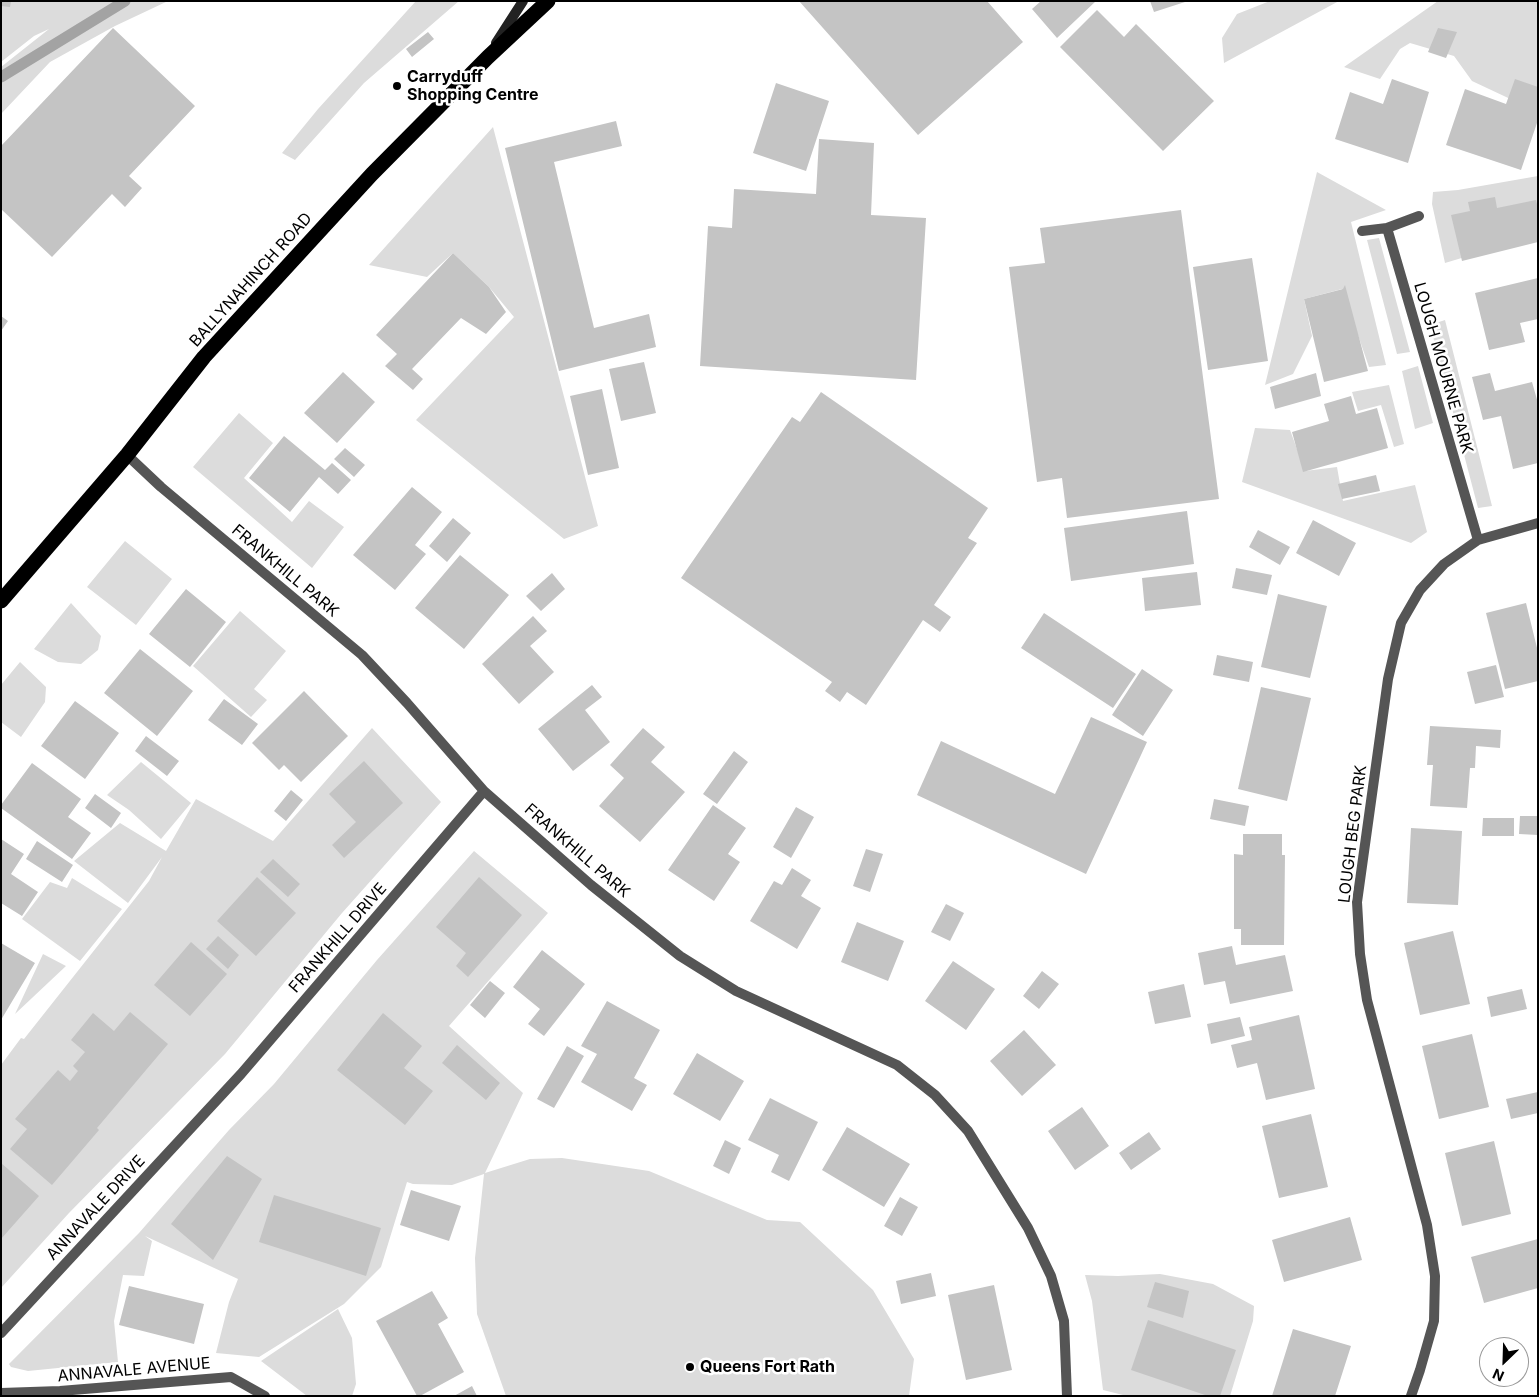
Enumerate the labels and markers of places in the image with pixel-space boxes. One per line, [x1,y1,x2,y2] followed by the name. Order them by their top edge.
[407,67,538,105] place label: Carryduff Shopping Centre
[391,80,403,92] marker: Carryduff Shopping Centre
[700,1357,835,1377] place label: Queens Fort Rath
[684,1361,696,1373] marker: Queens Fort Rath

